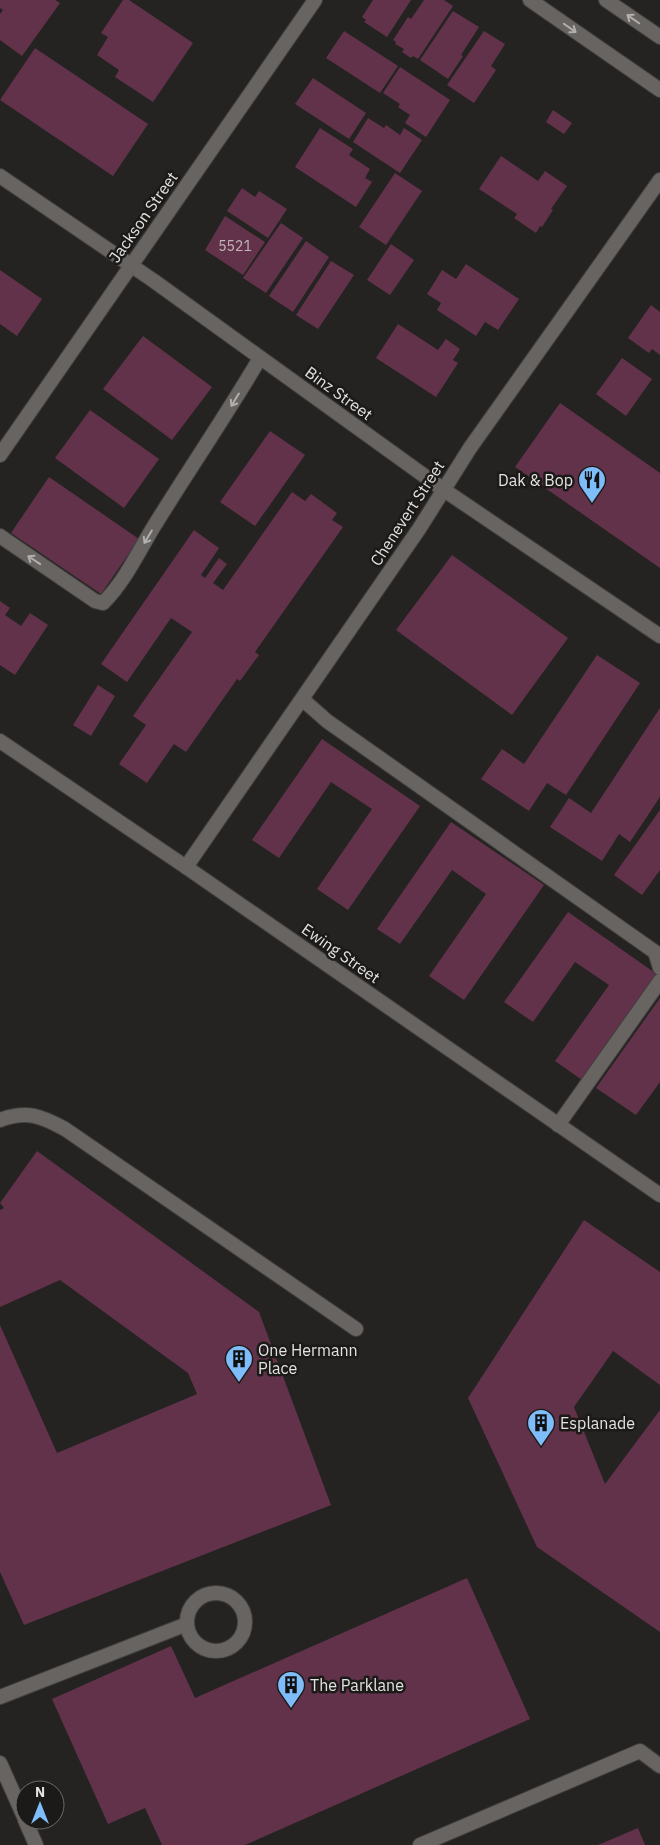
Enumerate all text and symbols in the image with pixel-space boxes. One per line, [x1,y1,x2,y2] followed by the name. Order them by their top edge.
[626,14,640,24] one-way arrow
[563,23,577,33] one-way arrow
[104,168,182,266] street label: Jackson Street
[218,237,252,255] house number: 5521
[301,362,377,424] street label: Binz Street
[230,392,240,406] one-way arrow
[366,457,448,569] street label: Chenevert Street
[577,465,607,504] restaurant icon: Dak & Bop
[498,470,573,490] place label: Dak & Bop
[142,529,152,543] one-way arrow
[27,554,41,565] one-way arrow
[298,919,384,987] street label: Ewing Street
[258,1340,358,1378] place label: One Hermann Place
[224,1344,254,1383] building icon: One Hermann Place
[526,1408,556,1447] building icon: Esplanade
[560,1413,635,1433] place label: Esplanade
[276,1670,306,1709] building icon: The Parklane
[310,1675,404,1695] place label: The Parklane
[15,1780,65,1830] north arrow
[35,1783,45,1801] text: N

